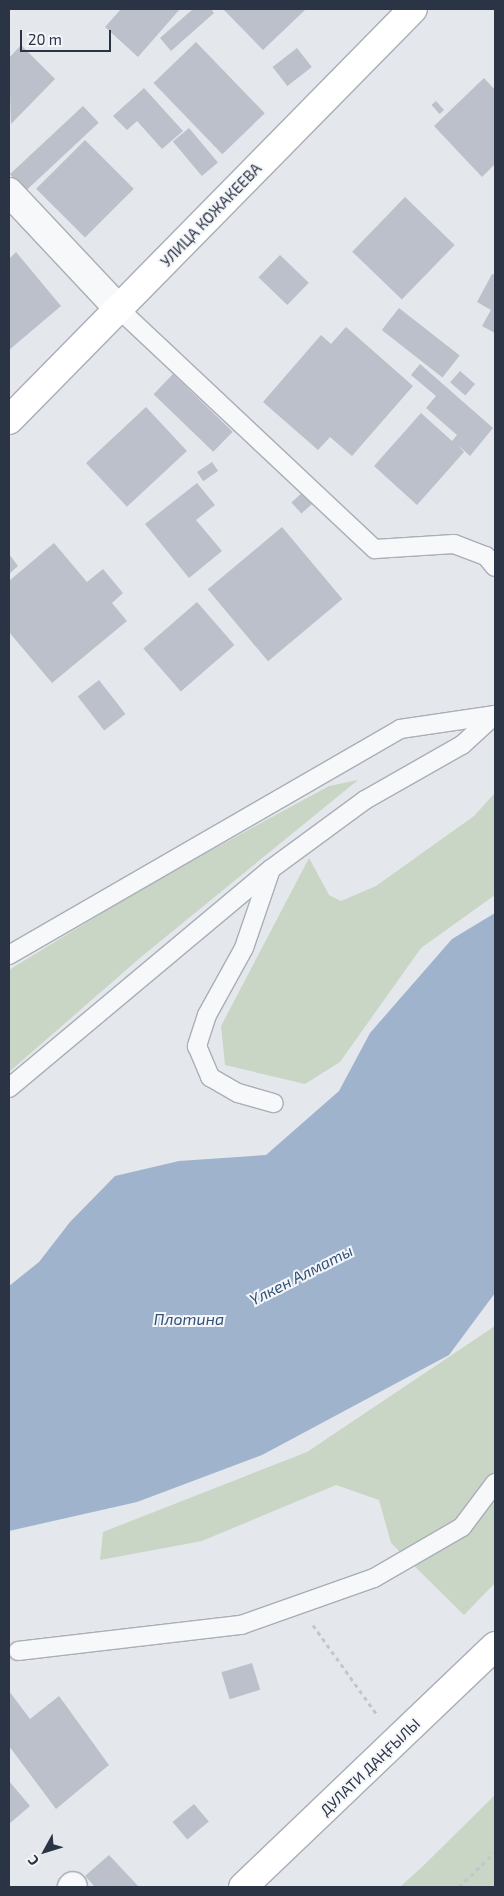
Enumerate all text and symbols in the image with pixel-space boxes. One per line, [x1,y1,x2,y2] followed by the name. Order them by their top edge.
[22,20,114,52] scale bar
[28,30,62,48] text: 20 m
[157,159,265,271] street label: УЛИЦА КОЖАКЕЕВА
[246,1241,356,1309] water label: Үлкен Алматы
[154,1309,224,1329] water label: Плотина
[316,1715,424,1819] street label: ДУЛАТИ ДАҢҒЫЛЫ
[20,1826,70,1876] north arrow
[24,1852,42,1869] text: С

